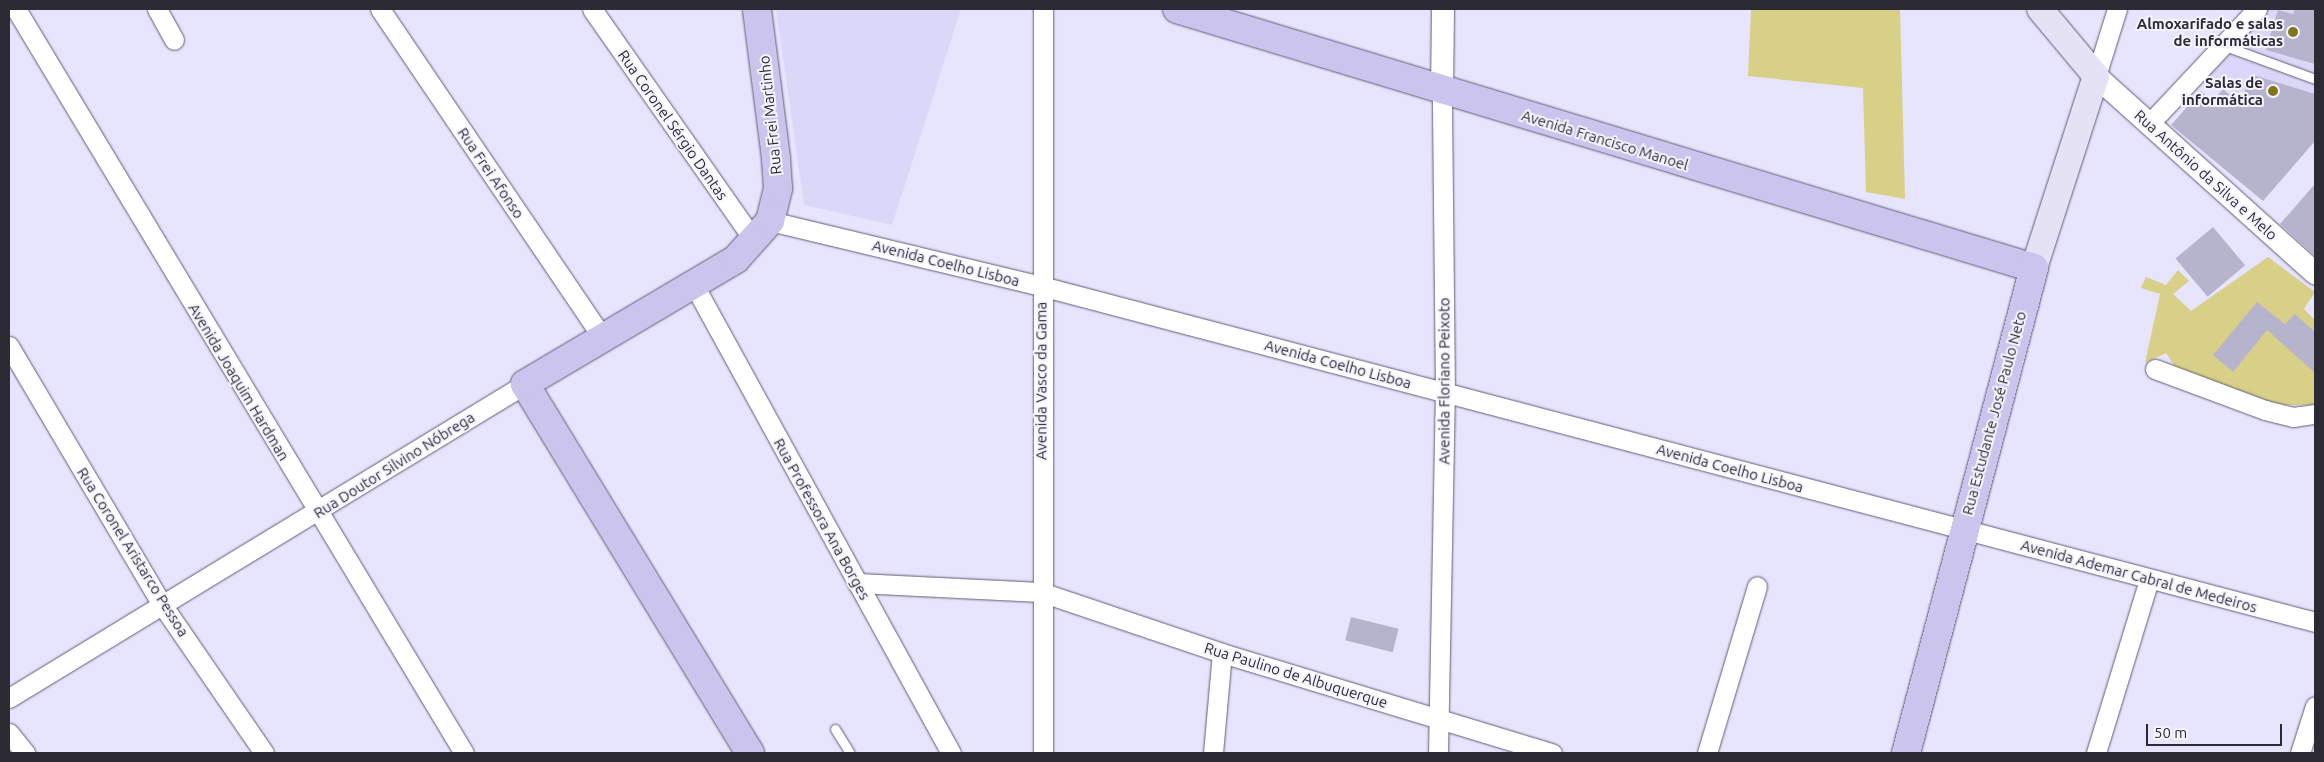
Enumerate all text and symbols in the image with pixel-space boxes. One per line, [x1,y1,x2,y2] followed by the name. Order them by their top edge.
[2137,14,2283,49] place label: Almoxarifado e salas de informáticas
[2287,26,2299,38] marker: Almoxarifado e salas de informáticas
[614,47,732,203] street label: Rua Coronel Sérgio Dantas
[755,55,785,175] street label: Rua Frei Martinho
[2182,73,2263,108] place label: Salas de informática
[2267,85,2279,97] marker: Salas de informática
[1519,106,1691,174] street label: Avenida Francisco Manoel
[2131,106,2281,244] street label: Rua Antônio da Silva e Melo
[454,124,528,222] street label: Rua Frei Afonso
[870,236,1022,290] street label: Avenida Coelho Lisboa
[1435,297,1453,465] street label: Avenida Floriano Peixoto
[185,300,293,464] street label: Avenida Joaquim Hardman
[1032,302,1050,460] street label: Avenida Vasco da Gama
[1958,309,2030,517] street label: Rua Estudante José Paulo Neto
[1263,336,1413,392] street label: Avenida Coelho Lisboa
[310,408,478,522] street label: Rua Doutor Silvino Nóbrega
[770,435,874,603] street label: Rua Professora Ana Borges
[1655,440,1805,496] street label: Avenida Coelho Lisboa
[73,464,193,640] street label: Rua Coronel Aristarco Pessoa
[2019,536,2259,616] street label: Avenida Ademar Cabral de Medeiros
[1202,638,1390,712] street label: Rua Paulino de Albuquerque
[2149,714,2285,746] scale bar
[2154,724,2187,741] text: 50 m

